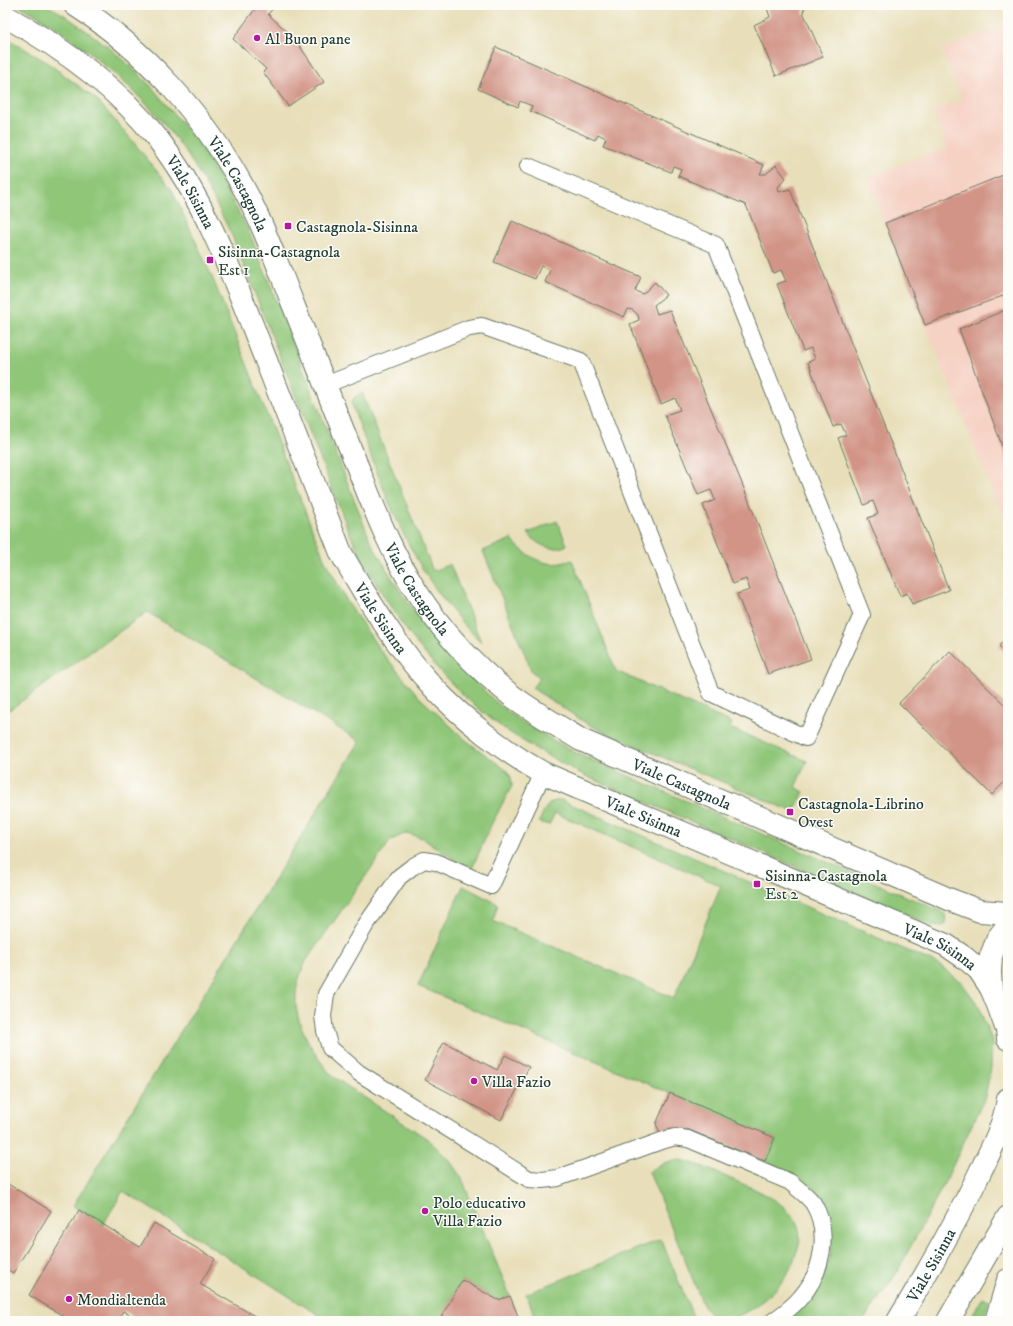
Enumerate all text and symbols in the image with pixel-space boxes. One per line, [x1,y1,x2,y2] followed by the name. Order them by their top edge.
[265,29,351,49] place label: Al Buon pane
[252,33,262,43] marker: Al Buon pane
[203,132,272,235] street label: Viale Castagnola
[161,151,219,232] street label: Viale Sisinna
[296,217,418,237] place label: Castagnola-Sisinna
[283,221,293,231] marker: Castagnola-Sisinna
[218,242,340,280] place label: Sisinna-Castagnola Est 1
[205,255,215,265] marker: Sisinna-Castagnola Est 1
[380,539,454,640] street label: Viale Castagnola
[349,578,411,658] street label: Viale Sisinna
[628,754,734,815] street label: Viale Castagnola
[601,791,685,842] street label: Viale Sisinna
[798,794,924,832] place label: Castagnola-Librino Ovest
[785,807,795,817] marker: Castagnola-Librino Ovest
[765,866,887,904] place label: Sisinna-Castagnola Est 2
[752,879,762,889] marker: Sisinna-Castagnola Est 2
[899,919,981,975] street label: Viale Sisinna
[481,1072,551,1092] place label: Villa Fazio
[469,1076,479,1086] marker: Villa Fazio
[432,1193,526,1231] place label: Polo educativo Villa Fazio
[420,1206,430,1216] marker: Polo educativo Villa Fazio
[902,1225,961,1307] street label: Viale Sisinna
[77,1290,166,1310] place label: Mondialtenda
[64,1294,74,1304] marker: Mondialtenda

